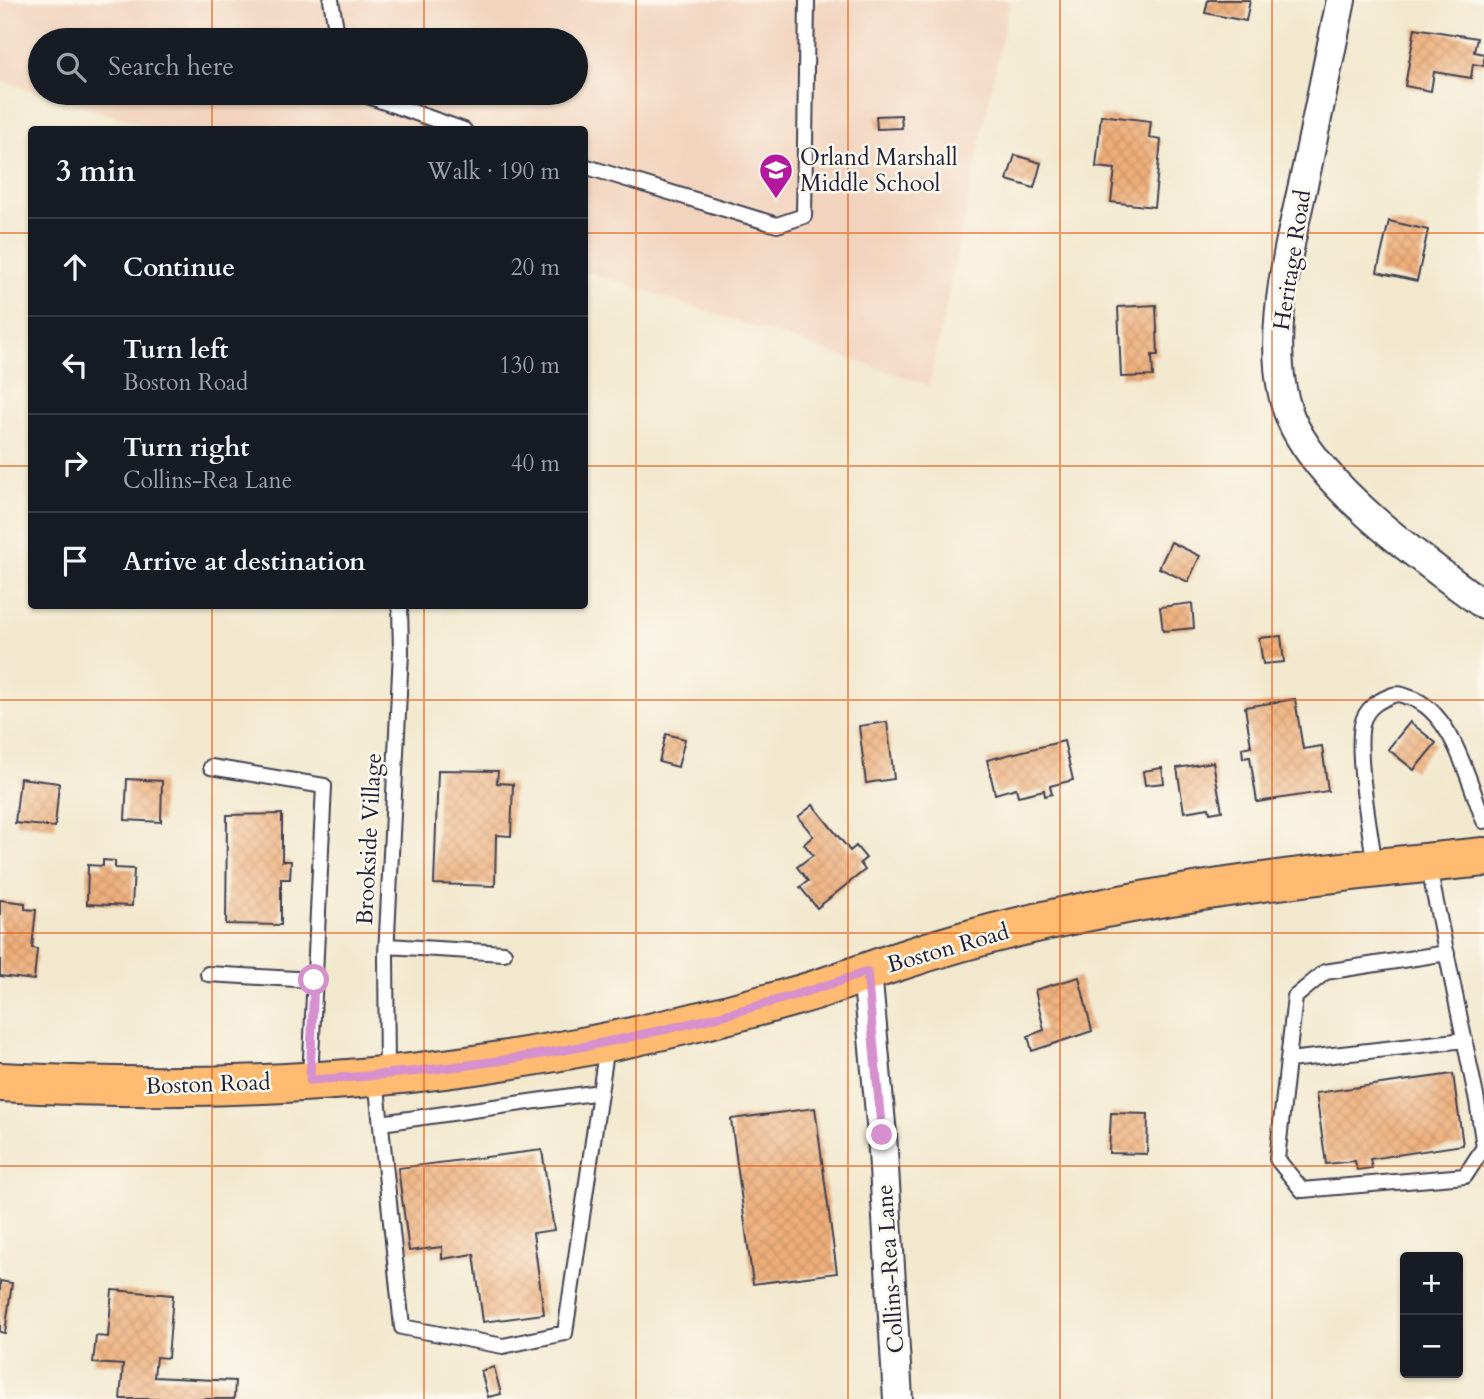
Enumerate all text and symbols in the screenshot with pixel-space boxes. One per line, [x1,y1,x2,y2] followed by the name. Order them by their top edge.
[28,28,588,105] search box
[52,48,90,86] icon: search
[108,49,234,84] text: Search here
[800,142,958,199] place label: Orland Marshall Middle School
[56,151,136,192] text: 3 min
[757,151,795,200] school or university icon: Orland Marshall Middle School
[427,156,560,187] text: Walk · 190 m
[1266,187,1319,332] street label: Heritage Road
[56,248,94,286] icon: ahead
[123,250,235,285] text: Continue
[511,252,560,283] text: 20 m
[123,332,228,367] text: Turn left
[56,346,94,384] icon: left
[499,350,560,381] text: 130 m
[123,367,248,398] text: Boston Road
[123,430,250,465] text: Turn right
[56,444,94,482] icon: right
[511,448,560,479] text: 40 m
[123,465,292,496] text: Collins-Rea Lane
[56,542,94,580] icon: arrive
[123,544,366,579] text: Arrive at destination
[349,752,389,926] street label: Brookside Village
[884,916,1013,980] street label: Boston Road
[298,964,329,995] route start
[145,1066,272,1102] street label: Boston Road
[866,1119,897,1150] route end
[869,1184,911,1354] street label: Collins-Rea Lane
[1400,1252,1463,1378] map controls
[1400,1252,1463,1315] button: +
[1400,1315,1463,1378] button: −

